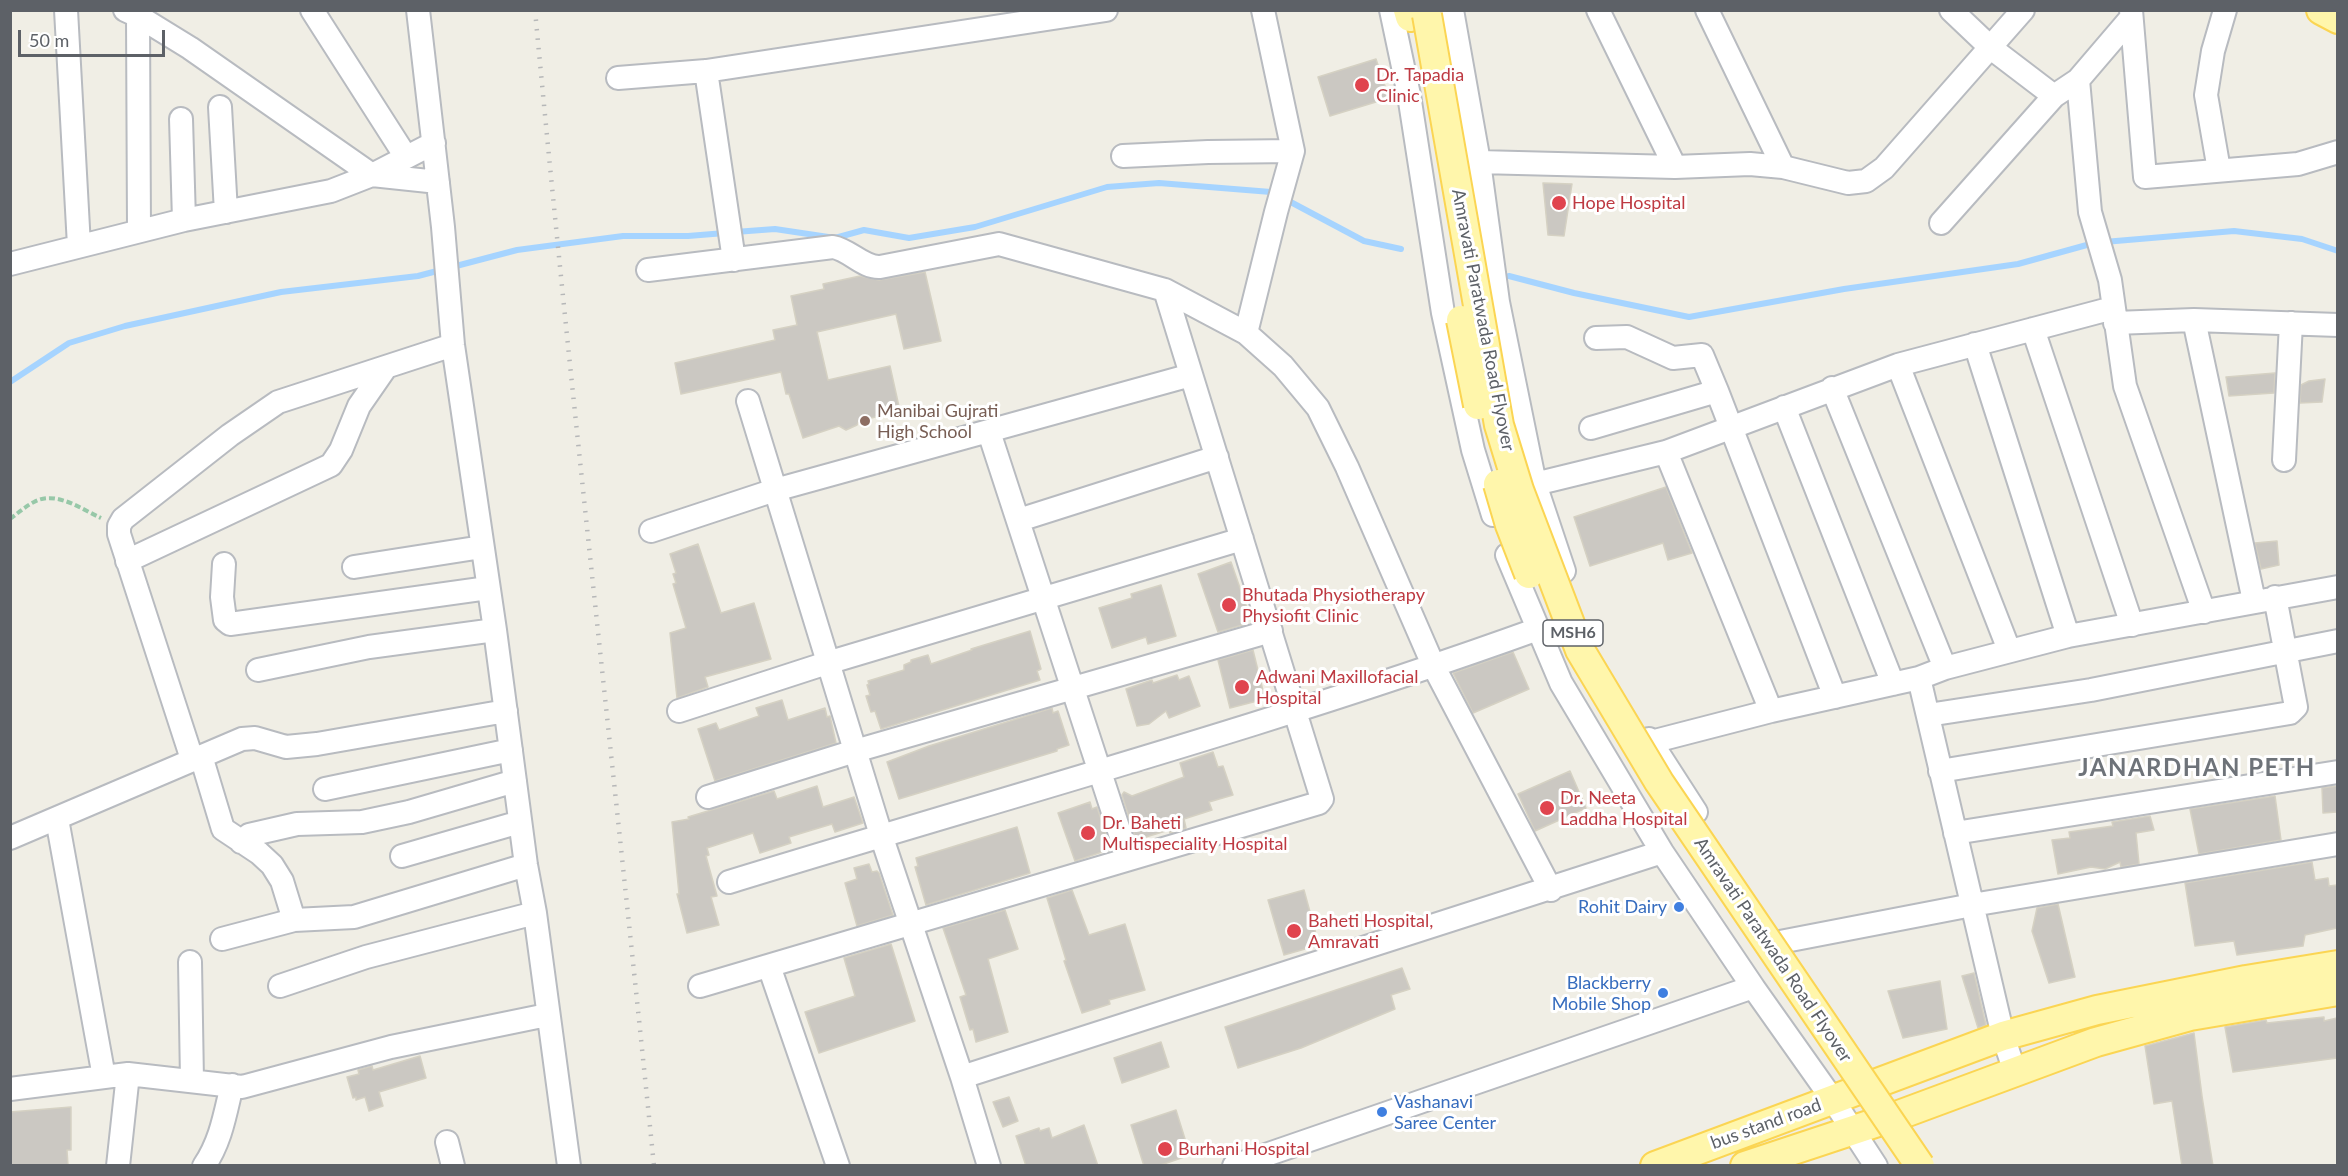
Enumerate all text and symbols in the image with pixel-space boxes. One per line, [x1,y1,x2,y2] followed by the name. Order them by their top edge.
[21,18,168,56] scale bar
[29,29,69,51] text: 50 m
[1376,64,1464,106] place label: Dr. Tapadia Clinic
[1353,76,1371,94] marker: Dr. Tapadia Clinic
[1447,187,1519,453] street label: Amravati Paratwada Road Flyover
[1572,192,1685,214] place label: Hope Hospital
[1550,194,1568,212] marker: Hope Hospital
[877,400,998,442] place label: Manibai Gujrati High School
[858,414,872,428] marker: Manibai Gujrati High School
[1242,584,1425,626] place label: Bhutada Physiotherapy Physiofit Clinic
[1220,596,1238,614] marker: Bhutada Physiotherapy Physiofit Clinic
[1543,620,1603,646] road number: MSH6
[1256,666,1419,708] place label: Adwani Maxillofacial Hospital
[1233,678,1251,696] marker: Adwani Maxillofacial Hospital
[2078,754,2316,782] district label: JANARDHAN PETH
[1560,787,1687,830] place label: Dr. Neeta Laddha Hospital
[1538,799,1556,817] marker: Dr. Neeta Laddha Hospital
[1102,812,1288,854] place label: Dr. Baheti Multispeciality Hospital
[1079,824,1097,842] marker: Dr. Baheti Multispeciality Hospital
[1690,834,1856,1066] street label: Amravati Paratwada Road Flyover
[1578,896,1667,918] place label: Rohit Dairy
[1672,900,1686,914] marker: Rohit Dairy
[1308,910,1433,952] place label: Baheti Hospital, Amravati
[1285,922,1303,940] marker: Baheti Hospital, Amravati
[1552,972,1651,1014] place label: Blackberry Mobile Shop
[1656,986,1670,1000] marker: Blackberry Mobile Shop
[1394,1091,1496,1134] place label: Vashanavi Saree Center
[1708,1094,1824,1154] street label: bus stand road
[1375,1105,1389,1119] marker: Vashanavi Saree Center
[1178,1138,1310,1160] place label: Burhani Hospital
[1156,1140,1174,1158] marker: Burhani Hospital

